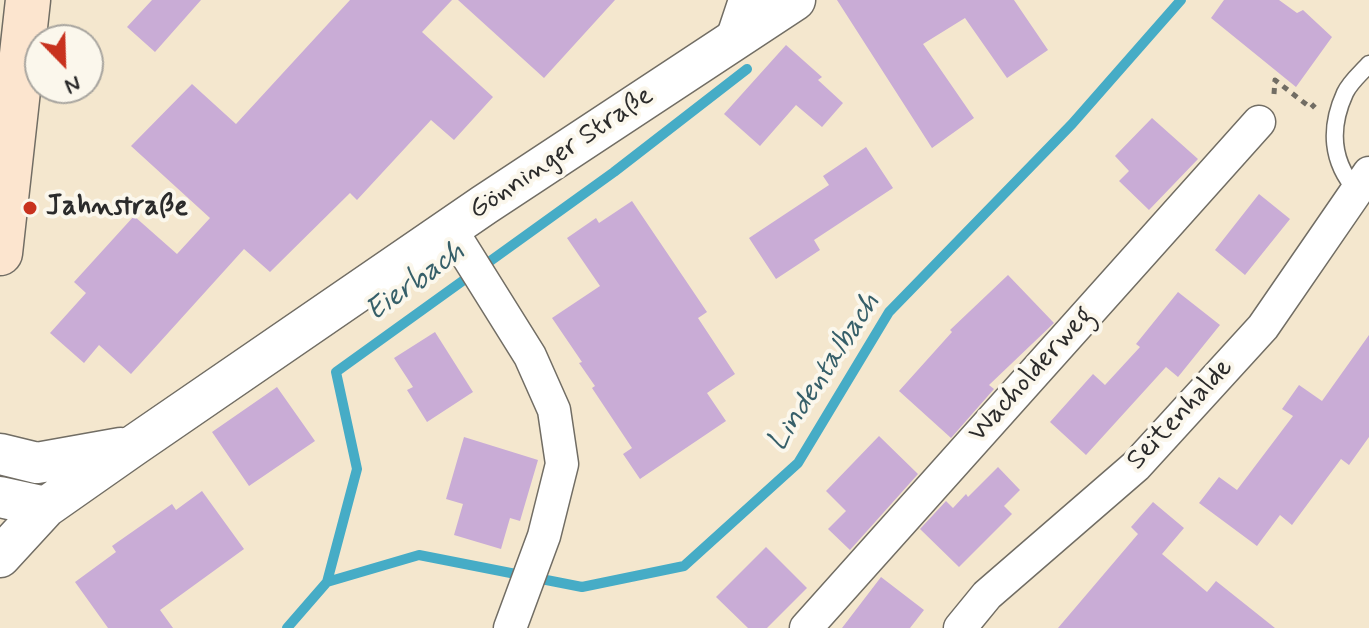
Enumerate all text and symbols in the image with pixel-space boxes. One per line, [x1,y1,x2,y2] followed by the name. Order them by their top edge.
[24,24,104,104] north arrow
[60,69,85,100] text: N
[463,80,661,228] street label: Gönninger Straße
[46,191,188,225] place label: Jahnstraße
[21,199,39,217] marker: Jahnstraße
[359,235,473,331] water label: Eierbach
[761,287,889,459] water label: Lindentalbach
[962,300,1102,450] street label: Wacholderweg
[1121,352,1241,478] street label: Seitenhalde

